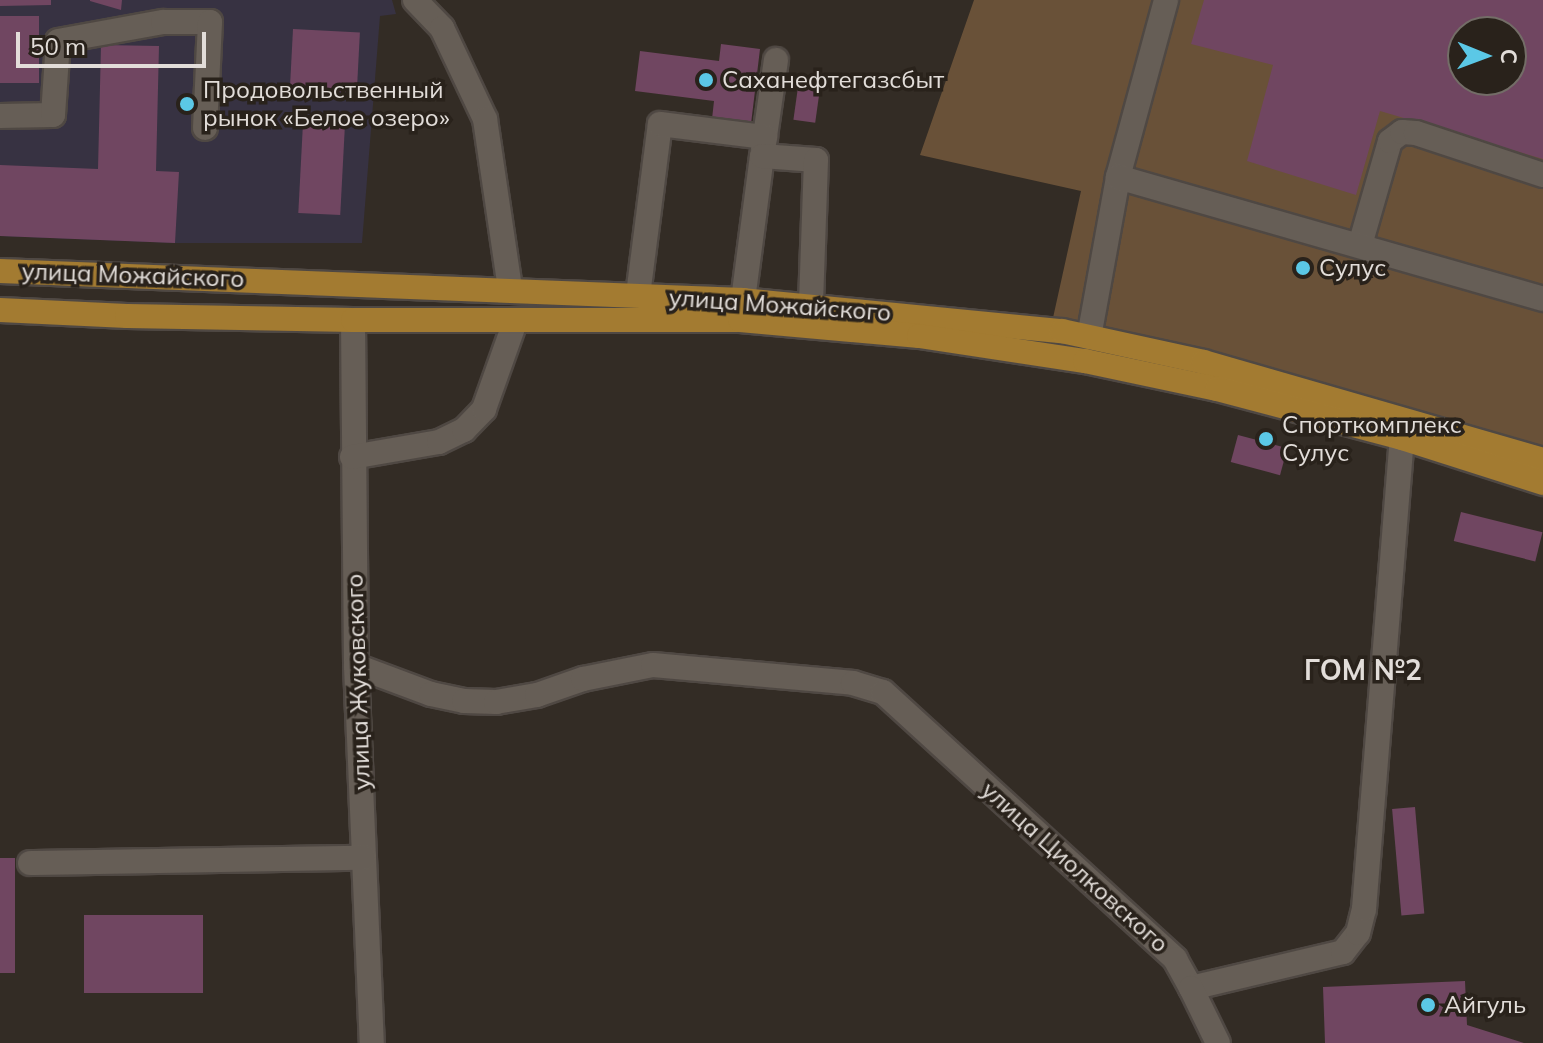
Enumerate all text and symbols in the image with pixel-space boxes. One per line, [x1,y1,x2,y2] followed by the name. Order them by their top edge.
[20,16,210,66] scale bar
[1447,16,1527,96] north arrow
[30,31,86,61] text: 50 m
[1495,49,1523,64] text: С
[722,66,944,94] place label: Саханефтегазсбыт
[697,71,715,89] marker: Саханефтегазсбыт
[203,76,450,132] place label: Продовольственный рынок «Белое озеро»
[178,95,196,113] marker: Продовольственный рынок «Белое озеро»
[1319,254,1386,282] place label: Сулус
[21,257,245,293] street label: улица Можайского
[1294,259,1312,277] marker: Сулус
[668,283,892,327] street label: улица Можайского
[1282,411,1462,467] place label: Спорткомплекс Сулус
[1257,430,1275,448] marker: Спорткомплекс Сулус
[340,573,376,791] street label: улица Жуковского
[1304,653,1422,687] district label: ГОМ №2
[976,776,1174,958] street label: улица Циолковского
[1444,991,1526,1019] place label: Айгуль
[1419,996,1437,1014] marker: Айгуль

